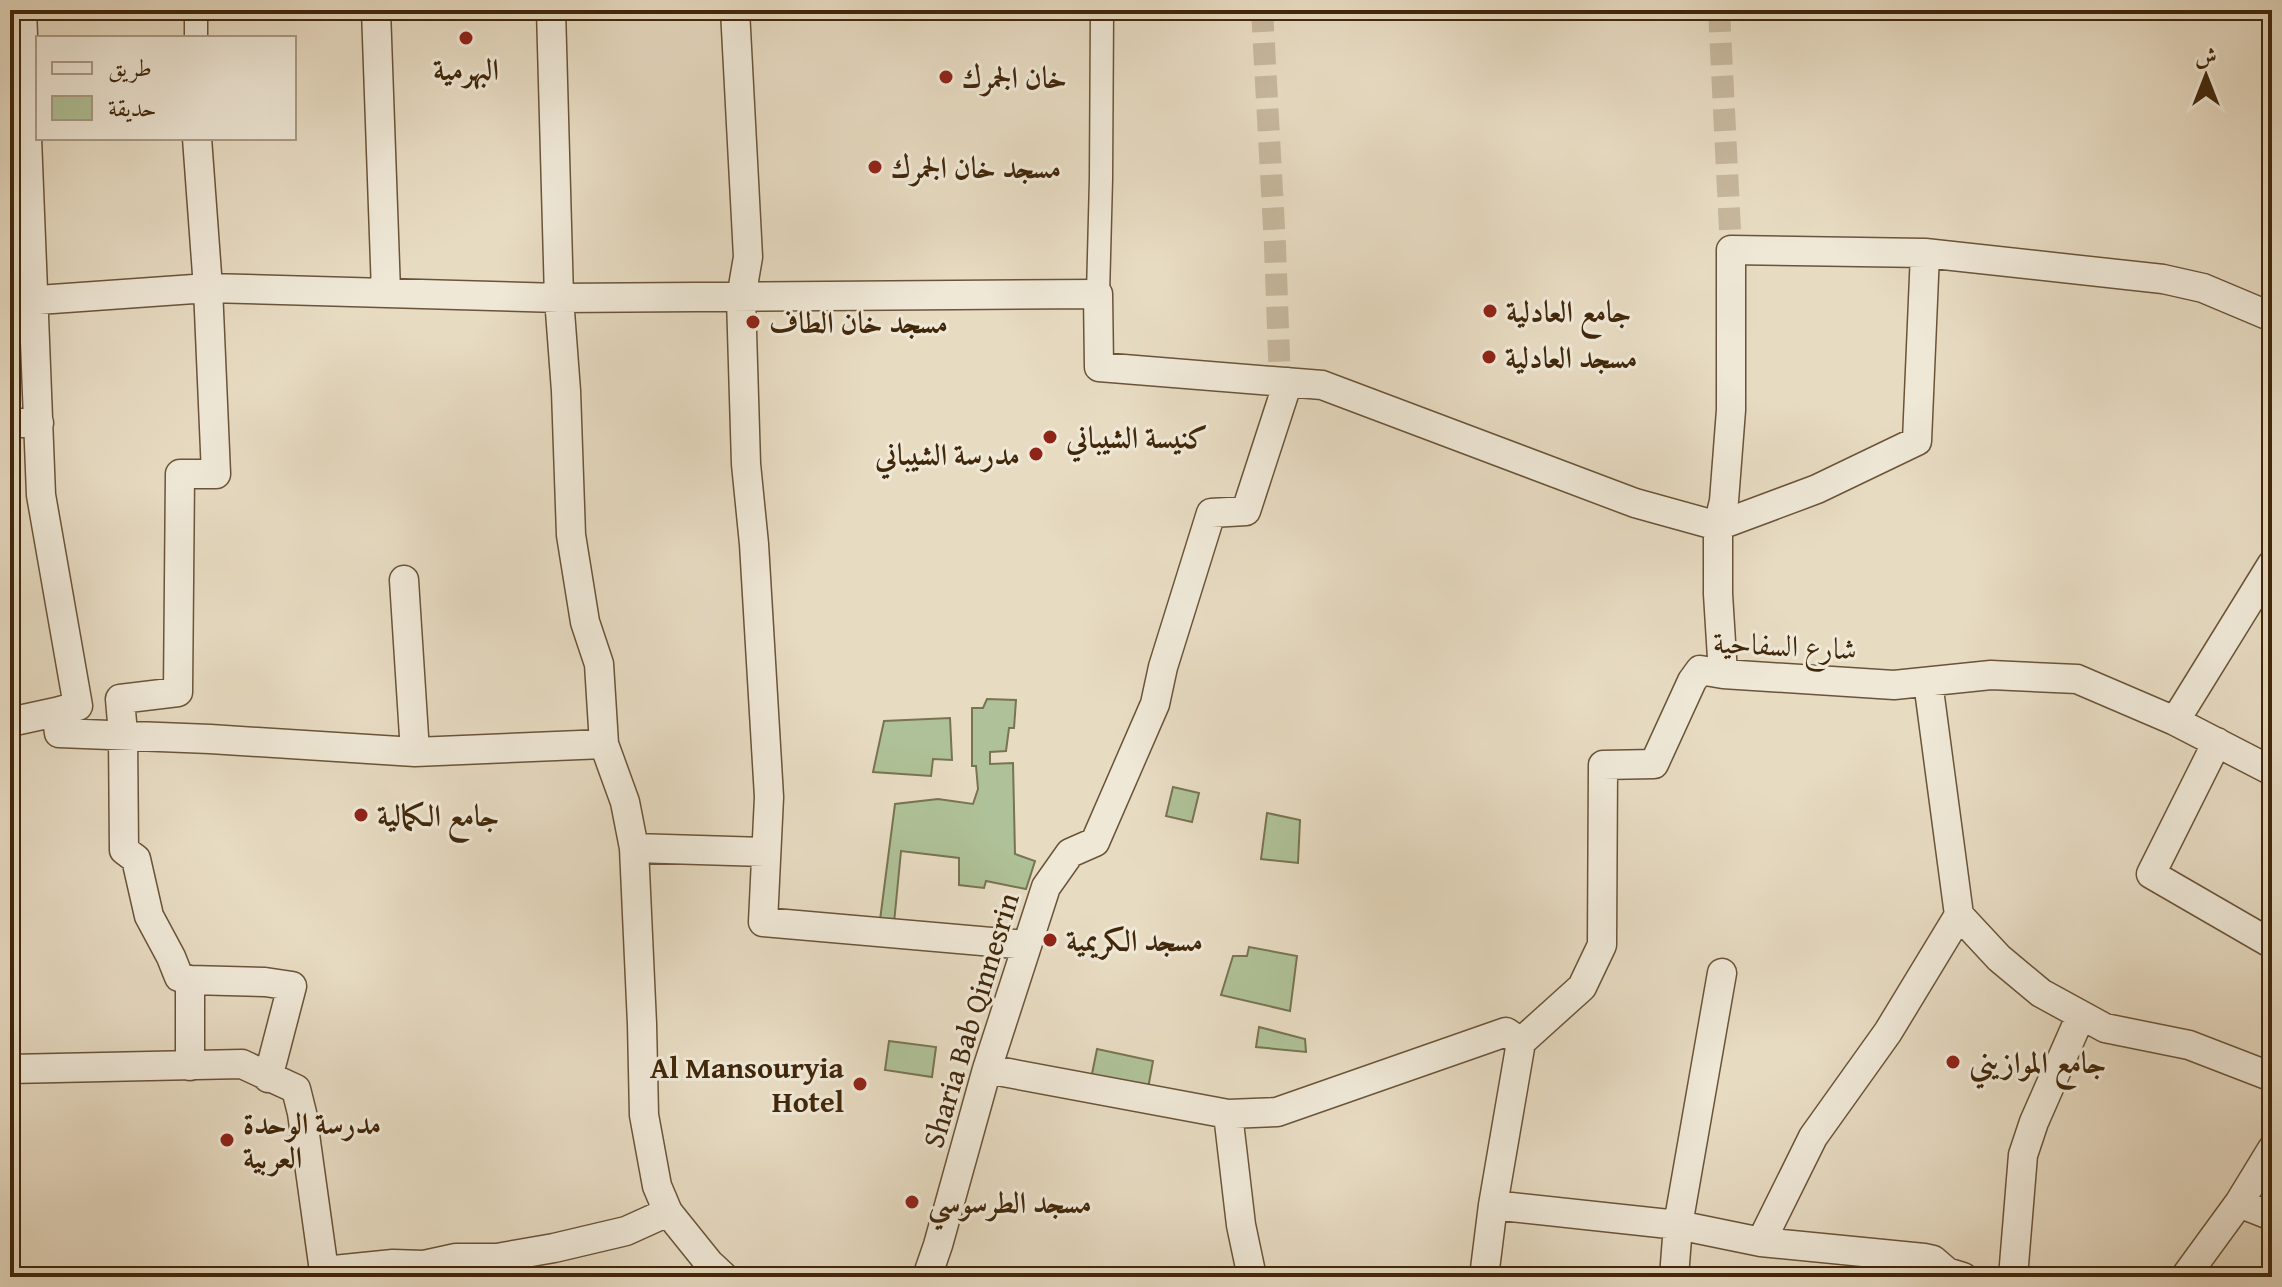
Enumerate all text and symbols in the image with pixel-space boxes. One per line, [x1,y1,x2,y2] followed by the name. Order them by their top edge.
[457,29,475,47] marker: البهرمية
[36,36,296,140] legend
[2166,36,2246,116] north arrow
[2195,40,2217,72] text: ش
[433,47,499,91] place label: البهرمية
[108,50,152,85] text: طريق
[962,55,1067,99] place label: خان الجمرك
[937,68,955,86] marker: خان الجمرك
[108,90,157,125] text: حديقة
[891,145,1061,189] place label: مسجد خان الجمرك
[866,158,884,176] marker: مسجد خان الجمرك
[1506,289,1631,339] place label: جامع العادلية
[769,300,948,344] place label: مسجد خان الطاف
[1481,302,1499,320] marker: جامع العادلية
[744,313,762,331] marker: مسجد خان الطاف
[1505,335,1638,379] place label: مسجد العادلية
[1480,348,1498,366] marker: مسجد العادلية
[1065,415,1208,463] place label: كنيسة الشيباني
[1041,428,1059,446] marker: كنيسة الشيباني
[874,432,1020,480] place label: مدرسة الشيباني
[1027,445,1045,463] marker: مدرسة الشيباني
[1712,619,1858,675] street label: شارع السفاحية
[377,793,499,843] place label: جامع الكمالية
[352,806,370,824] marker: جامع الكمالية
[910,887,1030,1153] street label: Sharia Bab Qinnesrin
[1066,918,1203,962] place label: مسجد الكريمية
[1041,931,1059,949] marker: مسجد الكريمية
[1969,1040,2106,1090] place label: جامع الموازيني
[650,1045,845,1123] place label: Al Mansouryia Hotel
[1944,1053,1962,1071] marker: جامع الموازيني
[851,1075,869,1093] marker: Al Mansouryia Hotel
[243,1101,381,1179] place label: مدرسة الوحدة العربية
[218,1131,236,1149] marker: مدرسة الوحدة العربية
[928,1180,1092,1231] place label: مسجد الطرسوسي
[903,1193,921,1211] marker: مسجد الطرسوسي

